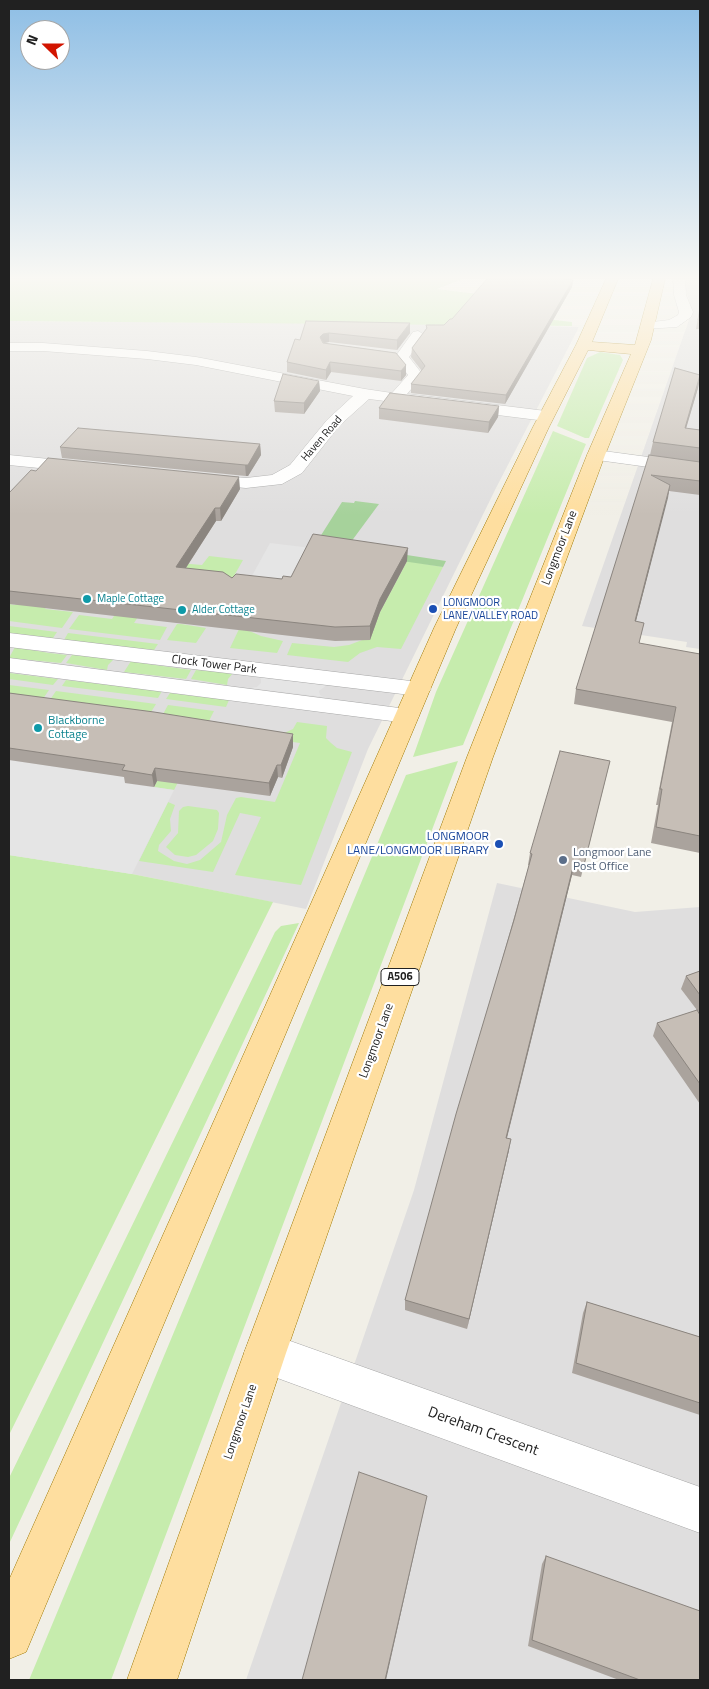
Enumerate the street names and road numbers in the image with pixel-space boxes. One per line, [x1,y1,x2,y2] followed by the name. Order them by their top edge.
[299,414,345,464] street label: Haven Road
[539,509,581,587] street label: Longmoor Lane
[171,653,257,677] street label: Clock Tower Park
[381,969,419,986] road number: A506
[357,1002,397,1080] street label: Longmoor Lane
[221,1383,261,1461] street label: Longmoor Lane
[425,1404,541,1460] street label: Dereham Crescent

